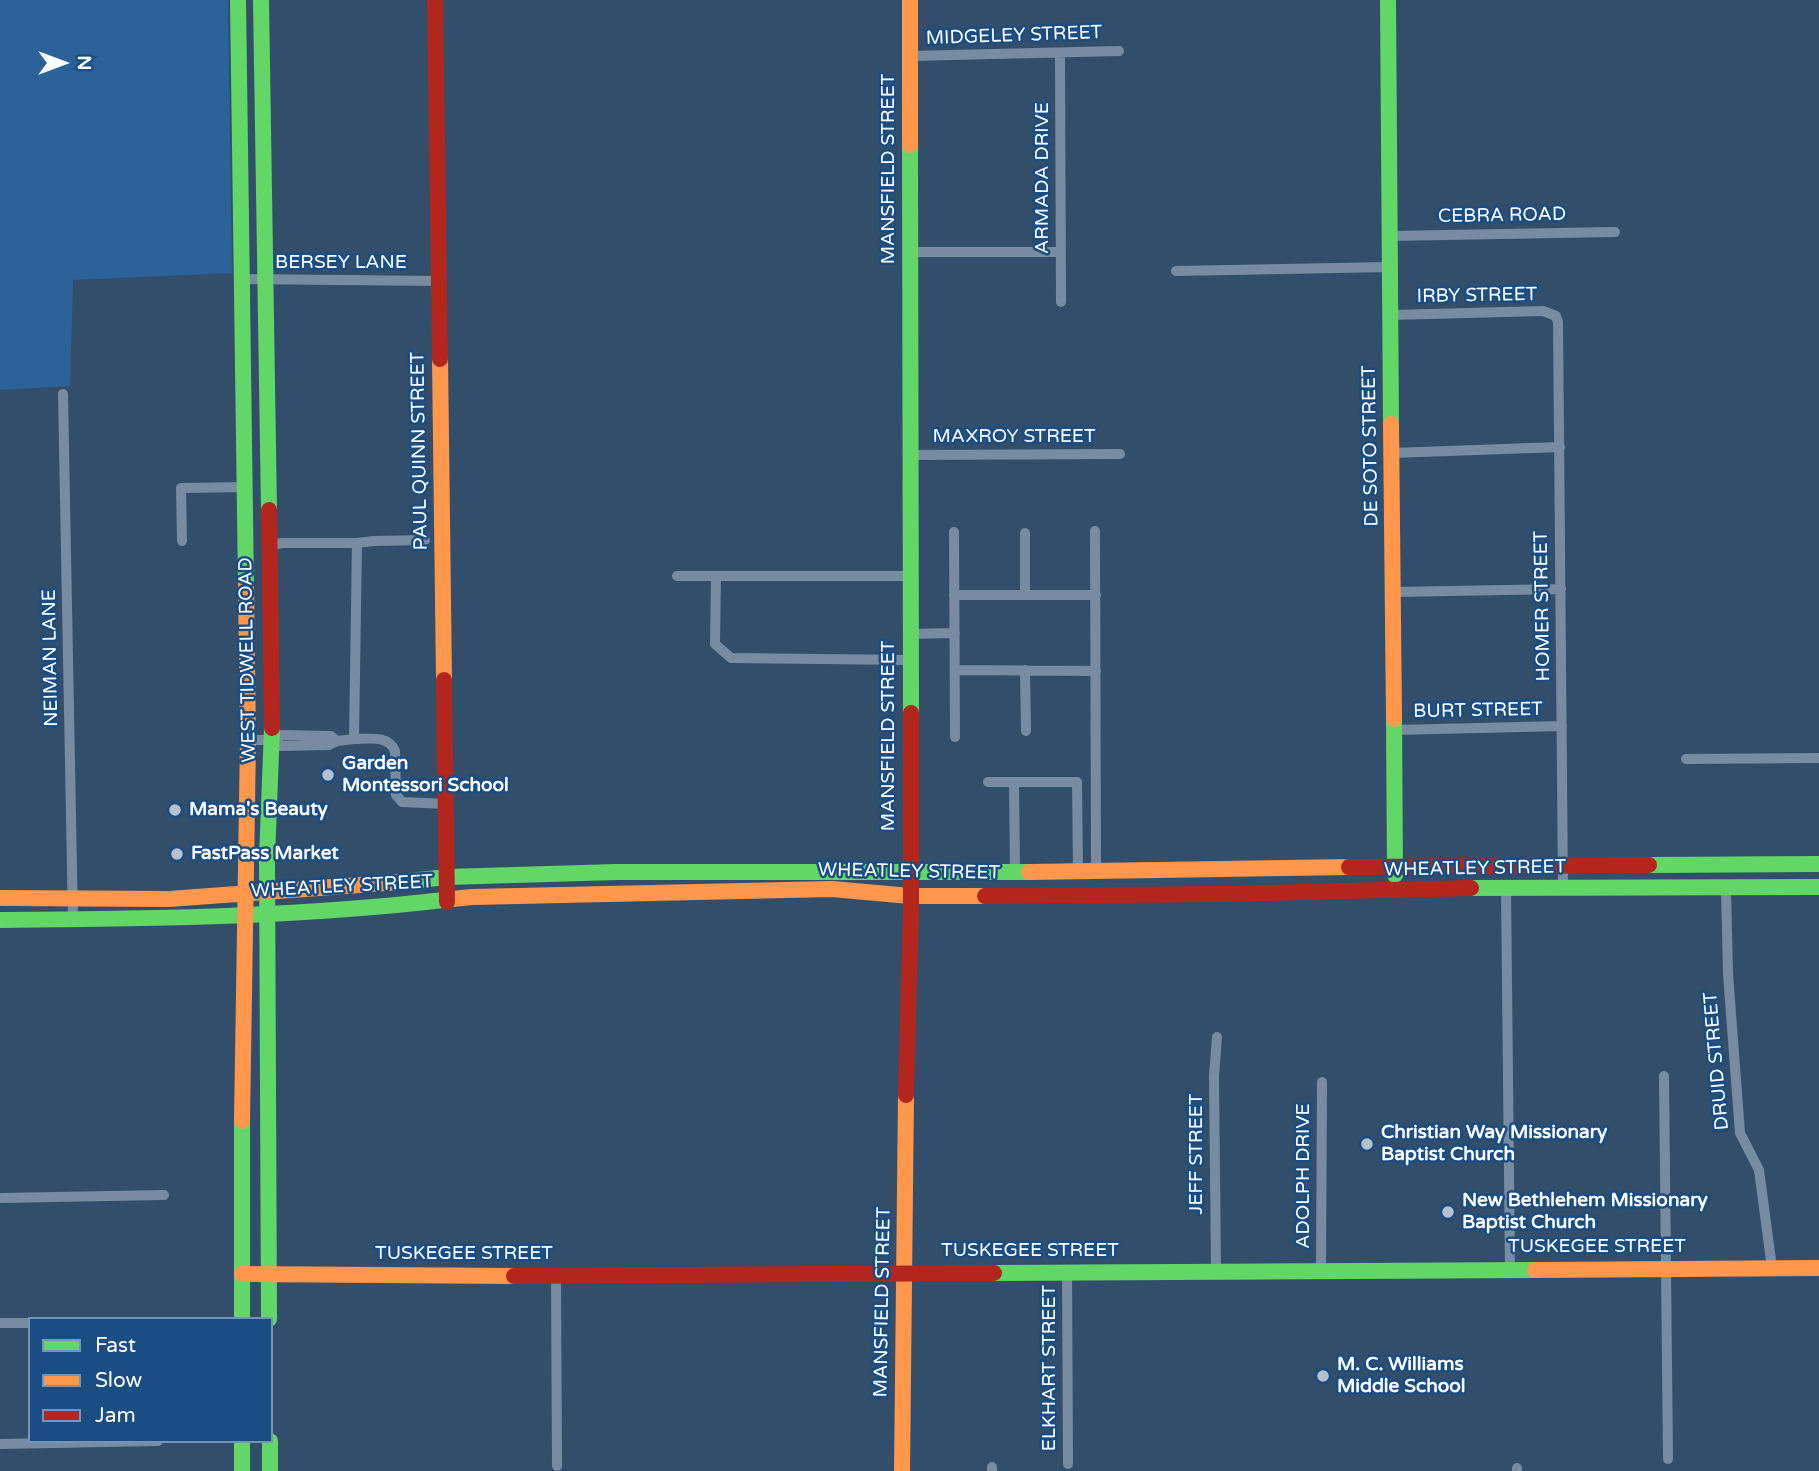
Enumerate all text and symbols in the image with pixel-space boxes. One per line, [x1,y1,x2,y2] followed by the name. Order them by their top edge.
[925,22,1103,50] street label: MIDGELEY STREET
[28,28,98,98] north arrow
[73,55,95,71] text: N
[878,74,900,264] street label: MANSFIELD STREET
[1032,102,1054,254] street label: ARMADA DRIVE
[1438,203,1566,229] street label: CEBRA ROAD
[275,252,407,274] street label: BERSEY LANE
[1417,284,1537,308] street label: IRBY STREET
[407,351,433,551] street label: PAUL QUINN STREET
[1358,365,1384,527] street label: DE SOTO STREET
[932,426,1096,448] street label: MAXROY STREET
[1530,530,1556,682] street label: HOMER STREET
[235,557,261,763] street label: WEST TIDWELL ROAD
[38,589,64,727] street label: NEIMAN LANE
[878,641,900,831] street label: MANSFIELD STREET
[1413,698,1543,724] street label: BURT STREET
[342,753,509,797] place label: Garden Montessori School
[320,767,336,783] marker: Garden Montessori School
[189,799,328,821] place label: Mama's Beauty
[167,802,183,818] marker: Mama's Beauty
[191,843,339,865] place label: FastPass Market
[169,846,185,862] marker: FastPass Market
[1384,856,1566,882] street label: WHEATLEY STREET
[818,859,1000,885] street label: WHEATLEY STREET
[250,871,434,903] street label: WHEATLEY STREET
[1700,991,1734,1131] street label: DRUID STREET
[1186,1094,1208,1214] street label: JEFF STREET
[1293,1103,1315,1249] street label: ADOLPH DRIVE
[1381,1122,1607,1166] place label: Christian Way Missionary Baptist Church
[1359,1136,1375,1152] marker: Christian Way Missionary Baptist Church
[1462,1190,1708,1234] place label: New Bethlehem Missionary Baptist Church
[1440,1204,1456,1220] marker: New Bethlehem Missionary Baptist Church
[870,1206,896,1398] street label: MANSFIELD STREET
[1508,1236,1686,1258] street label: TUSKEGEE STREET
[941,1240,1119,1262] street label: TUSKEGEE STREET
[375,1243,553,1265] street label: TUSKEGEE STREET
[1039,1285,1061,1451] street label: ELKHART STREET
[28,1317,273,1443] legend
[95,1333,136,1358] text: Fast
[1337,1354,1466,1398] place label: M. C. Williams Middle School
[95,1368,142,1393] text: Slow
[1315,1368,1331,1384] marker: M. C. Williams Middle School
[95,1403,136,1428] text: Jam

